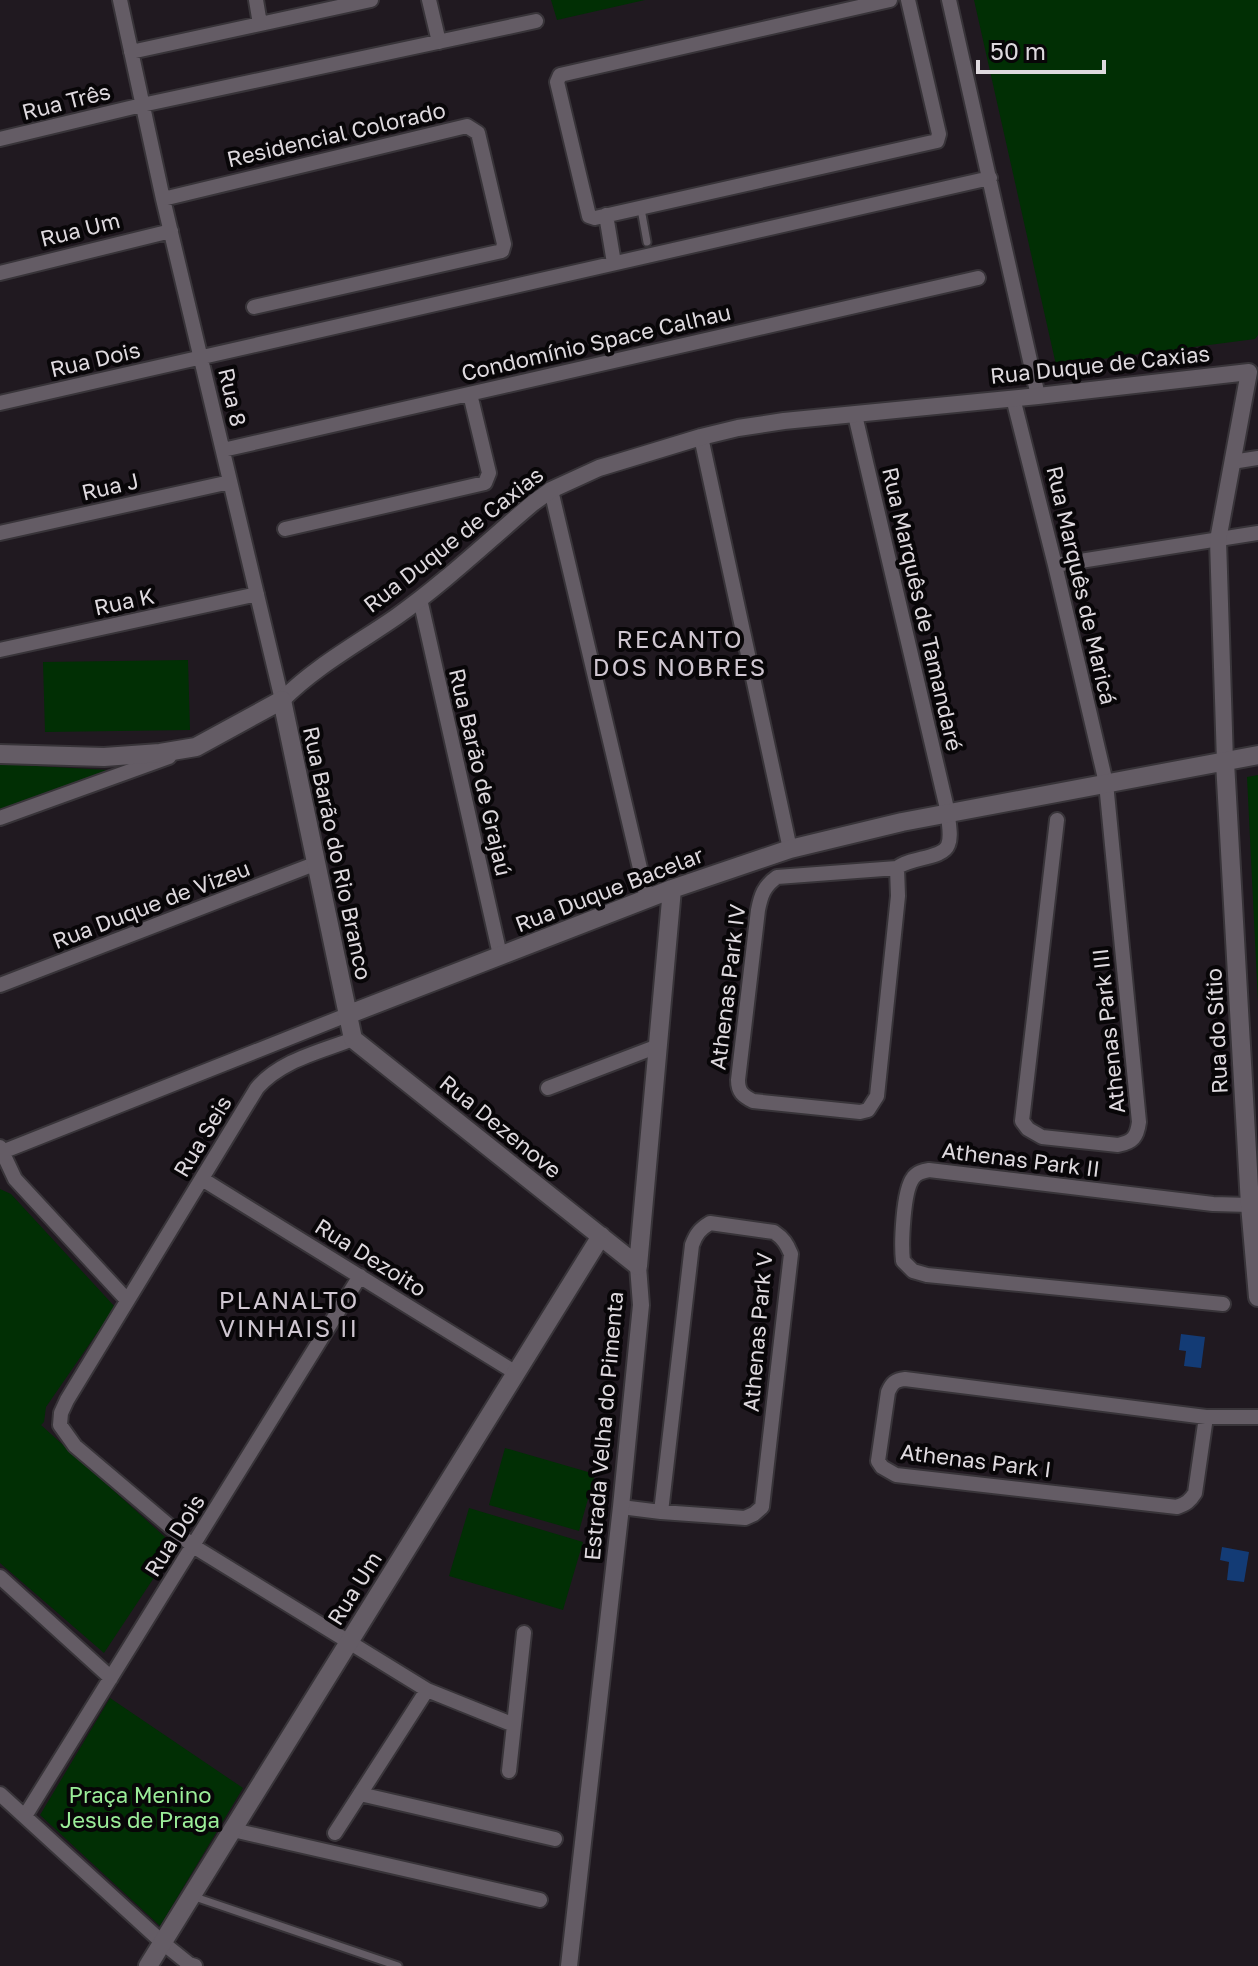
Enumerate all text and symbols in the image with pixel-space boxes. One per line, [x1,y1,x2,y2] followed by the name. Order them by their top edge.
[978,24,1104,74] scale bar
[990,36,1046,65] text: 50 m
[19,77,113,125] street label: Rua Três
[224,96,448,172] street label: Residencial Colorado
[37,206,123,252] street label: Rua Um
[459,298,733,386] street label: Condomínio Space Calhau
[47,336,143,382] street label: Rua Dois
[989,339,1211,389] street label: Rua Duque de Caxias
[213,365,253,429] street label: Rua 8
[358,460,548,618] street label: Rua Duque de Caxias
[1041,463,1123,707] street label: Rua Marquês de Maricá
[877,464,969,754] street label: Rua Marquês de Tamandaré
[79,466,141,506] street label: Rua J
[91,581,157,621] street label: Rua K
[593,624,767,681] district label: RECANTO DOS NOBRES
[444,666,518,878] street label: Rua Barão de Grajaú
[298,724,378,982] street label: Rua Barão do Rio Branco
[511,840,707,937] street label: Rua Duque Bacelar
[48,854,254,954] street label: Rua Duque de Vizeu
[703,902,751,1071] street label: Athenas Park IV
[1086,947,1130,1115] street label: Athenas Park III
[1199,967,1233,1095] street label: Rua do Sítio
[435,1069,567,1183] street label: Rua Dezenove
[167,1090,237,1182] street label: Rua Seis
[940,1136,1102,1182] street label: Athenas Park II
[310,1212,432,1302] street label: Rua Dezoito
[737,1251,777,1413] street label: Athenas Park V
[219,1285,359,1342] district label: PLANALTO VINHAIS II
[578,1290,628,1562] street label: Estrada Velha do Pimenta
[899,1437,1053,1483] street label: Athenas Park I
[138,1489,210,1581] street label: Rua Dois
[321,1546,387,1630] street label: Rua Um
[60,1781,220,1833] park label: Praça Menino Jesus de Praga

